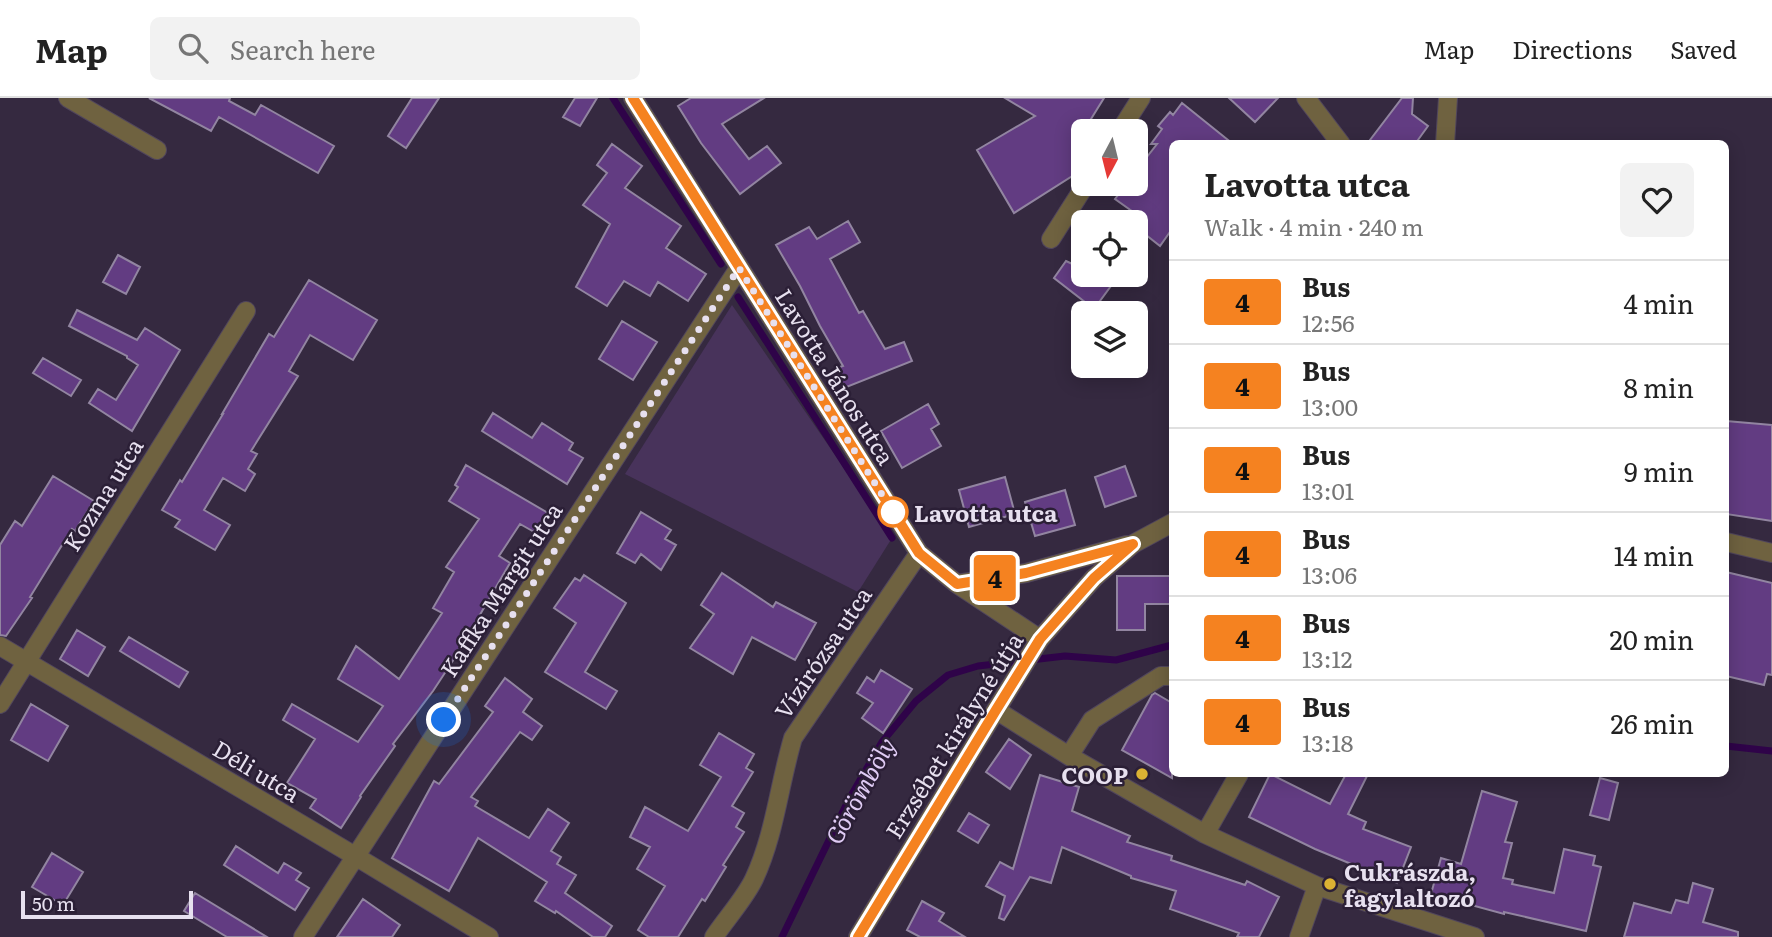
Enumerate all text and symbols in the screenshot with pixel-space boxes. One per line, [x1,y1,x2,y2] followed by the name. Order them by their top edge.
[150,17,640,80] search box
[35,24,108,73] text: Map
[174,29,212,67] icon: search
[230,29,376,68] text: Search here
[1423,31,1474,66] text: Map
[1512,31,1632,66] text: Directions
[1670,31,1737,66] text: Saved
[1071,119,1148,196] north arrow
[1071,119,1148,378] map controls
[1204,158,1410,207] text: Lavotta utca
[1620,163,1694,237] button: heart
[1204,209,1424,243] text: Walk · 4 min · 240 m
[1071,210,1148,287] button: locate
[1302,266,1350,305] text: Bus
[768,281,904,471] street label: Lavotta János utca
[1623,283,1694,322] text: 4 min
[1235,284,1250,319] text: 4
[1071,301,1148,378] button: layers
[1302,305,1355,339] text: 12:56
[1302,350,1350,389] text: Bus
[1623,367,1694,406] text: 8 min
[1235,368,1250,403] text: 4
[1302,389,1358,423] text: 13:00
[54,430,151,557] street label: Kozma utca
[1302,434,1350,473] text: Bus
[1624,451,1694,490] text: 9 min
[1235,452,1250,487] text: 4
[1302,473,1354,507] text: 13:01
[431,495,570,683] street label: Kaffka Margit utca
[914,495,1058,529] place label: Lavotta utca
[878,497,908,527] marker: Lavotta utca
[1302,518,1350,557] text: Bus
[1614,535,1694,574] text: 14 min
[1235,536,1250,571] text: 4
[972,555,1018,601] line badge: 4
[1302,557,1357,591] text: 13:06
[988,560,1002,595] text: 4
[765,579,879,725] street label: Vízirózsa utca
[1302,602,1350,641] text: Bus
[1609,619,1694,658] text: 20 min
[1235,620,1250,655] text: 4
[876,625,1031,844] street label: Erzsébet királyné útja
[1302,641,1353,675] text: 13:12
[1302,686,1350,725] text: Bus
[426,702,461,737] your location
[1611,703,1694,742] text: 26 min
[1235,704,1250,739] text: 4
[1302,725,1354,759] text: 13:18
[815,730,903,850] water label: Görömböly
[207,731,307,810] street label: Déli utca
[1061,757,1128,791] place label: COOP
[1134,766,1150,782] marker: COOP
[1344,854,1476,914] place label: Cukrászda, fagylaltozó
[1322,876,1338,892] marker: Cukrászda, fagylaltozó
[21,888,192,920] scale bar
[32,889,75,917] text: 50 m

